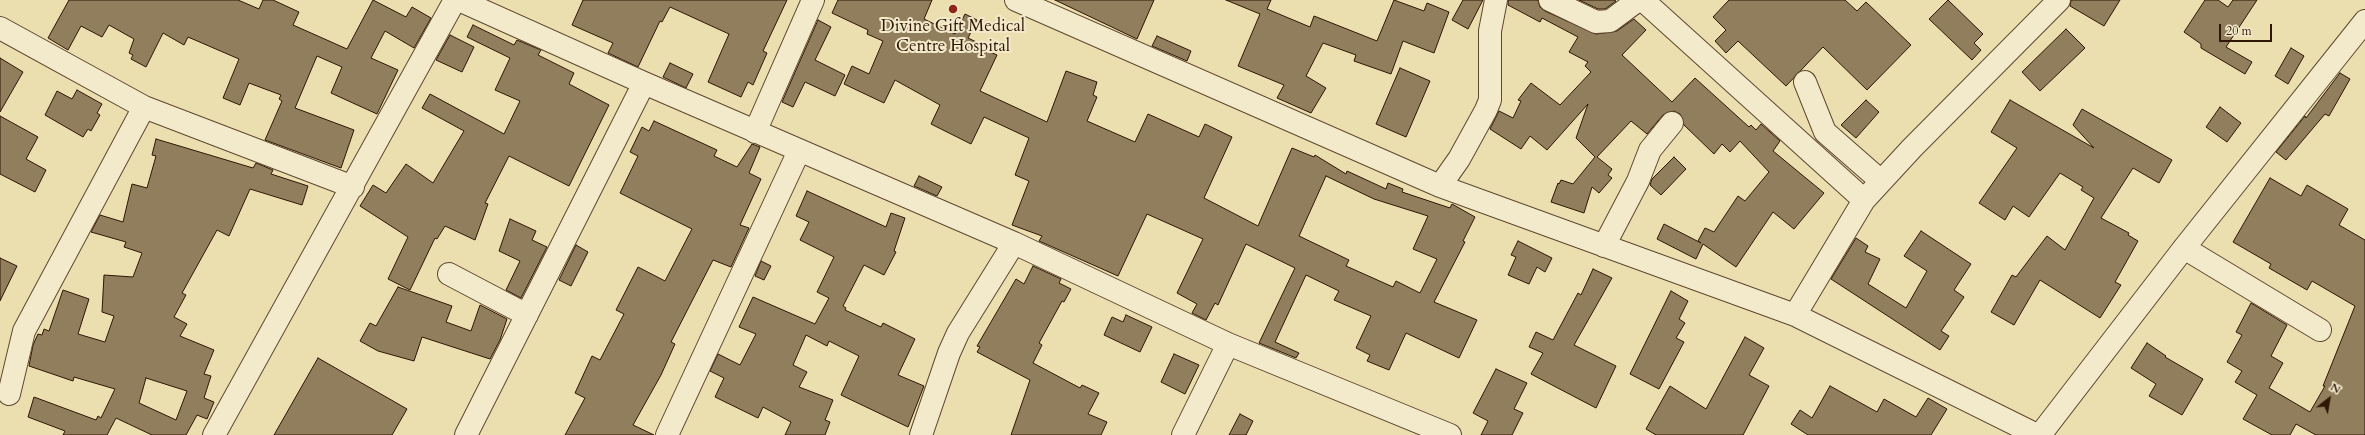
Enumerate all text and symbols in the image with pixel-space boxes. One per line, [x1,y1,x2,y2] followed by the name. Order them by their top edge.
[947,3,959,15] marker: Divine Gift Medical Centre Hospital
[2221,16,2274,42] scale bar
[881,17,1025,57] place label: Divine Gift Medical Centre Hospital
[2226,23,2252,39] text: 20 m
[2309,379,2349,419] north arrow
[2327,379,2343,397] text: N

